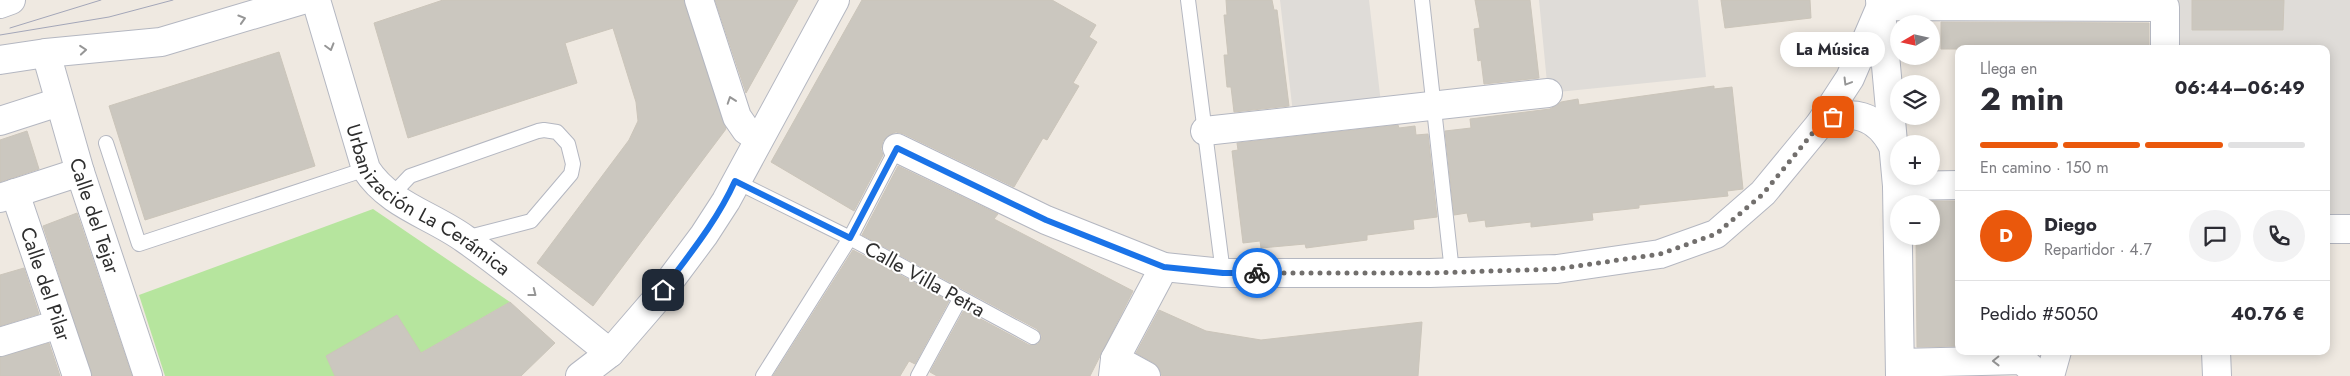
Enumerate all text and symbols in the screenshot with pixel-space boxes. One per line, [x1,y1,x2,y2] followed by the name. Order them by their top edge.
[237,14,245,24] one-way arrow
[1890,15,1940,65] north arrow
[1890,15,1940,245] map controls
[1780,32,1886,67] callout: La Música
[1796,38,1869,61] text: La Música
[324,42,335,51] one-way arrow
[79,45,87,56] one-way arrow
[1980,57,2037,80] text: Llega en
[2175,74,2305,101] text: 06:44–06:49
[1890,75,1940,125] button: layers
[1980,76,2064,122] text: 2 min
[1844,77,1854,86] one-way arrow
[1812,96,1854,138] pin
[727,97,737,105] one-way arrow
[1819,103,1847,131] icon: bag
[338,121,517,283] street label: Urbanización La Cerámica
[1890,135,1940,185] button: +
[62,155,127,278] street label: Calle del Tejar
[1980,156,2109,179] text: En camino · 150 m
[1890,195,1940,245] button: −
[2189,210,2241,262] button: chat
[2253,210,2305,262] button: phone
[2044,211,2097,238] text: Diego
[1999,222,2013,249] text: D
[13,223,78,345] street label: Calle del Pilar
[859,234,990,325] street label: Calle Villa Petra
[2044,238,2152,261] text: Repartidor · 4.7
[1232,248,1282,298] courier
[1243,259,1271,287] icon: bike
[642,269,684,311] pin
[649,276,677,304] icon: home
[527,287,536,295] one-way arrow
[1980,300,2098,327] text: Pedido #5050
[2231,300,2305,327] text: 40.76 €
[1992,356,2000,366] one-way arrow

